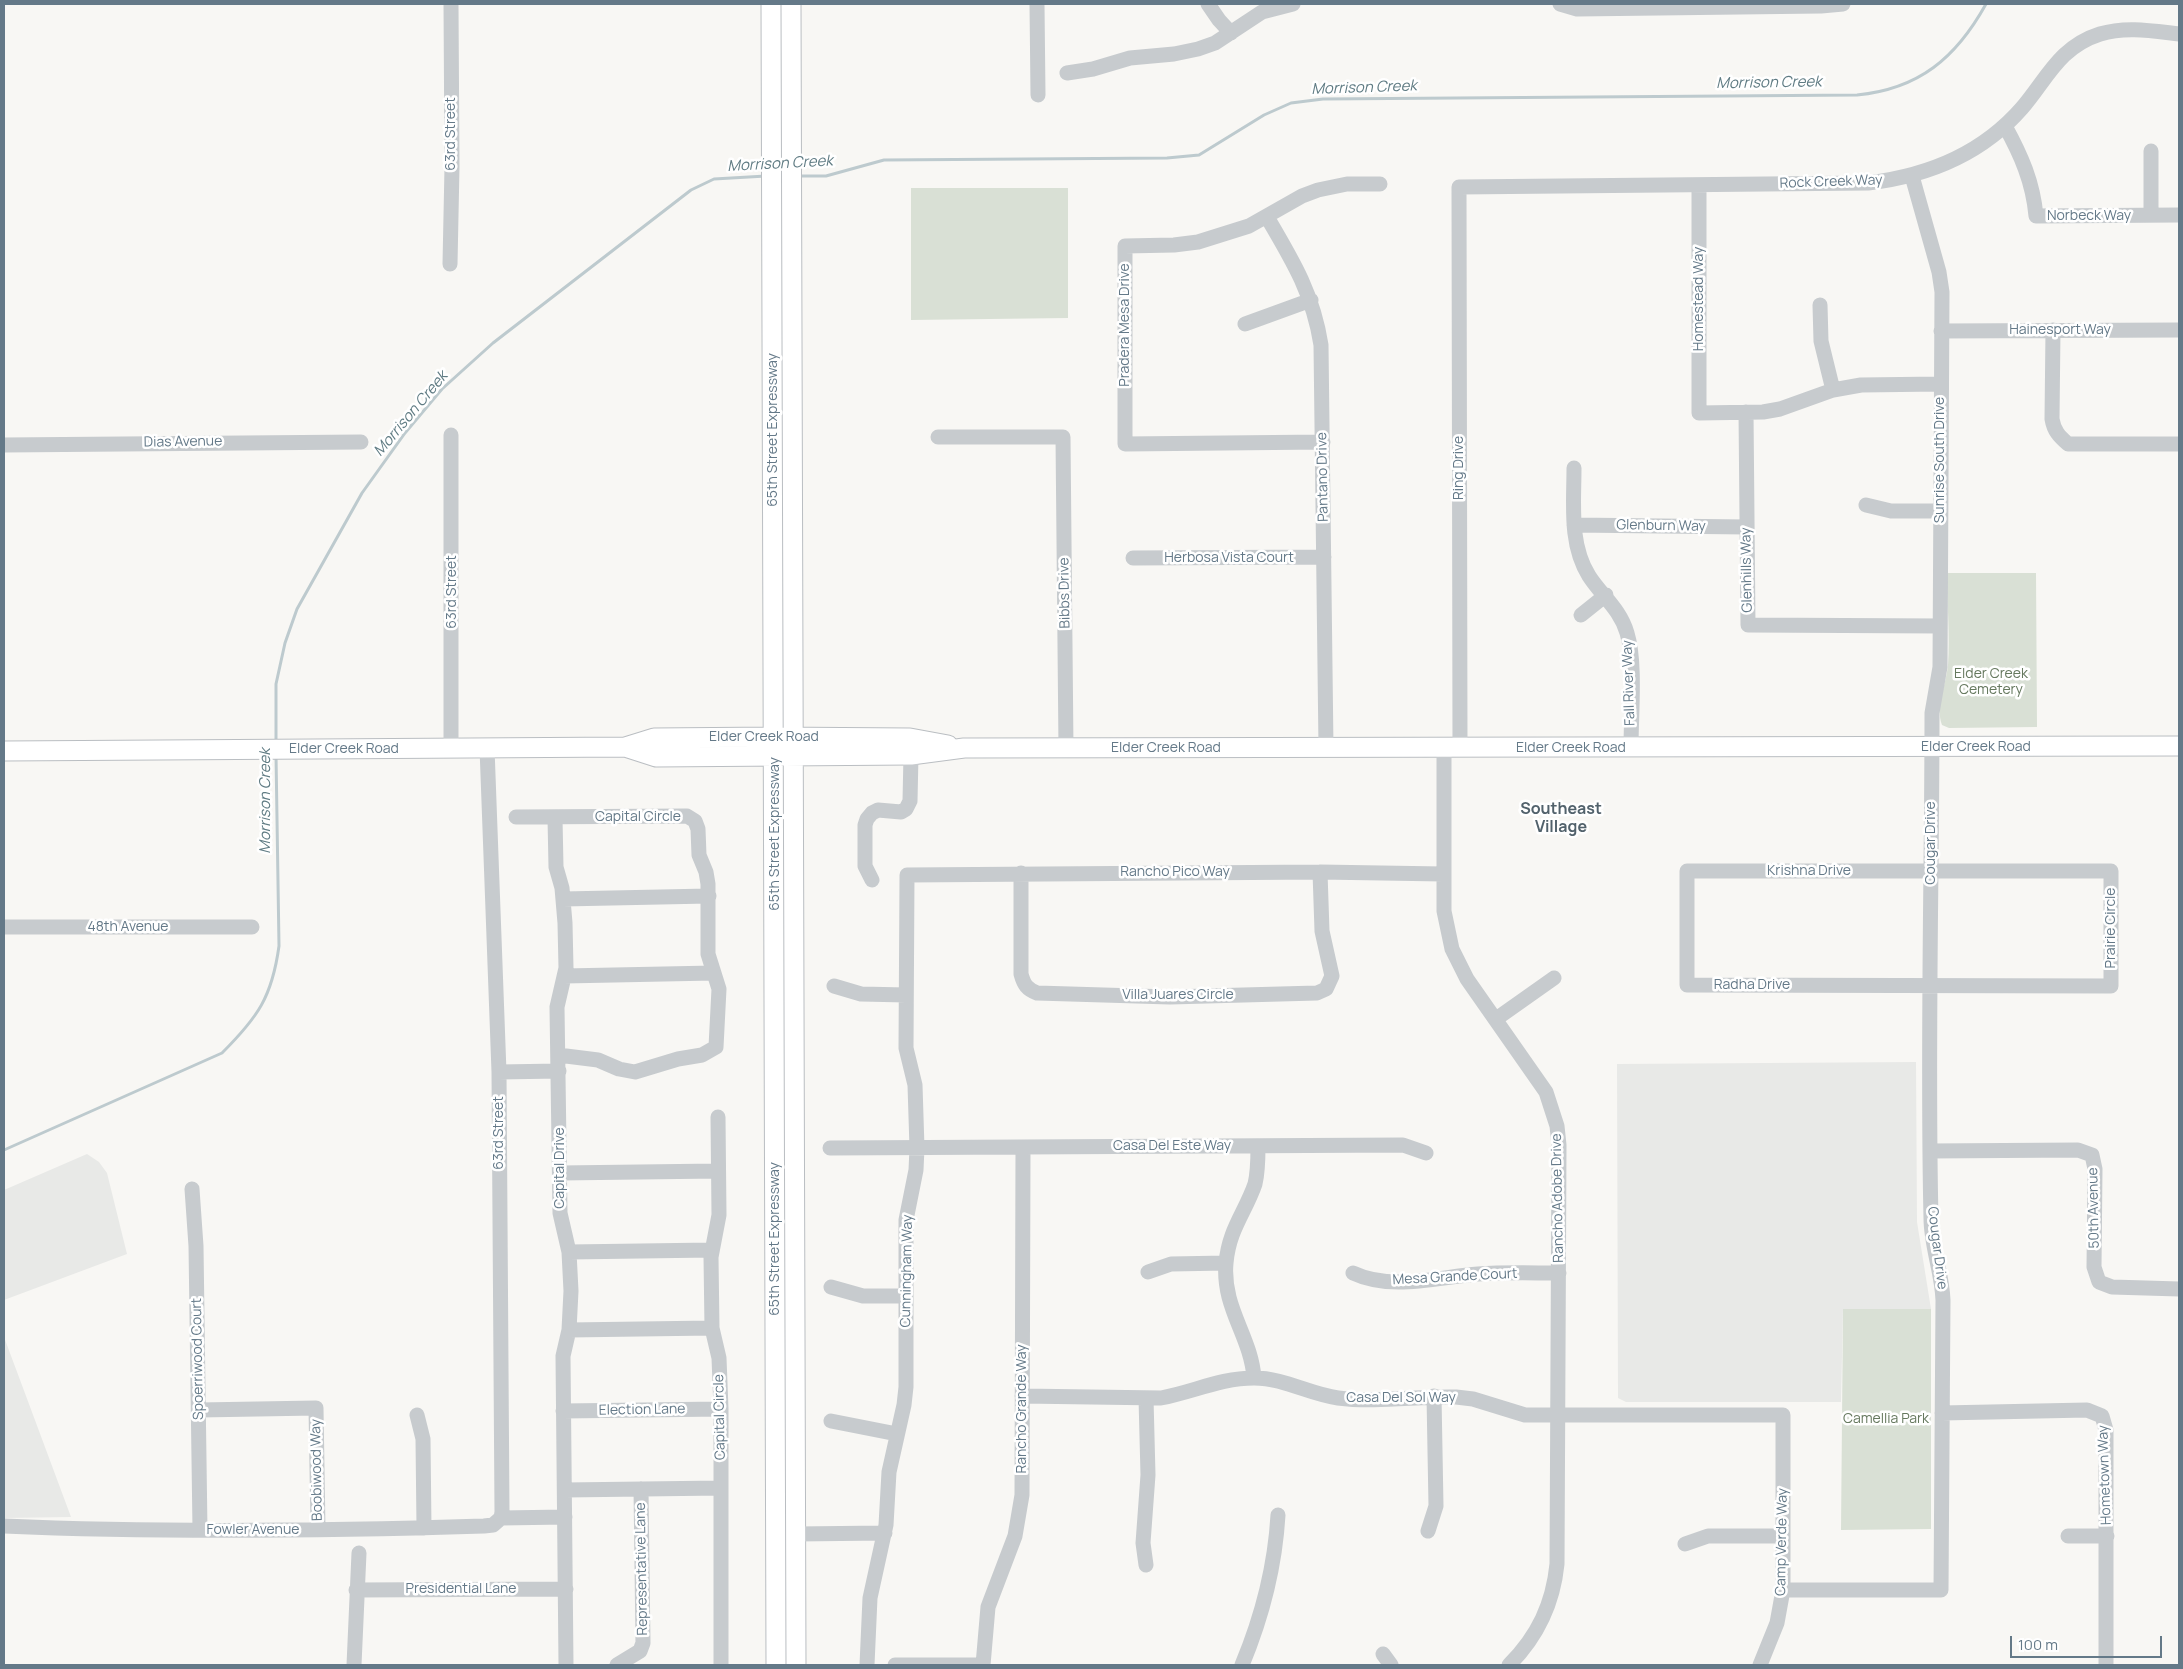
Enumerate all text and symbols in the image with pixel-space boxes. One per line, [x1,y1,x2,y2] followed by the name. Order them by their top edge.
[1716,73,1822,93] water label: Morrison Creek
[1311,77,1417,99] water label: Morrison Creek
[443,97,459,171] street label: 63rd Street
[727,152,833,176] water label: Morrison Creek
[1779,172,1883,192] street label: Rock Creek Way
[2047,208,2131,224] street label: Norbeck Way
[1691,247,1707,351] street label: Homestead Way
[1117,263,1133,387] street label: Pradera Mesa Drive
[2009,322,2111,338] street label: Hainesport Way
[765,353,781,507] street label: 65th Street Expressway
[370,368,452,460] water label: Morrison Creek
[1932,397,1948,523] street label: Sunrise South Drive
[1314,432,1332,522] street label: Pantano Drive
[144,433,222,451] street label: Dias Avenue
[1451,436,1467,500] street label: Ring Drive
[1616,517,1706,535] street label: Glenburn Way
[1738,527,1756,613] street label: Glenhills Way
[1164,550,1294,566] street label: Herbosa Vista Court
[444,555,460,629] street label: 63rd Street
[1056,557,1074,629] street label: Bibbs Drive
[1619,640,1639,726] street label: Fall River Way
[1954,666,2028,699] park label: Elder Creek Cemetery
[709,729,819,745] street label: Elder Creek Road
[1921,739,2031,755] street label: Elder Creek Road
[1111,740,1221,756] street label: Elder Creek Road
[1516,740,1626,756] street label: Elder Creek Road
[289,741,399,757] street label: Elder Creek Road
[257,748,275,854] water label: Morrison Creek
[767,757,783,911] street label: 65th Street Expressway
[1520,800,1602,838] district label: Southeast Village
[1923,801,1939,885] street label: Cougar Drive
[595,809,681,825] street label: Capital Circle
[1767,863,1851,879] street label: Krishna Drive
[1120,864,1230,880] street label: Rancho Pico Way
[2103,888,2119,968] street label: Prairie Circle
[87,919,169,935] street label: 48th Avenue
[1714,977,1790,993] street label: Radha Drive
[1122,987,1234,1003] street label: Villa Juares Circle
[491,1096,507,1170] street label: 63rd Street
[552,1127,568,1209] street label: Capital Drive
[1548,1133,1568,1263] street label: Rancho Adobe Drive
[1113,1138,1231,1154] street label: Casa Del Este Way
[767,1162,783,1316] street label: 65th Street Expressway
[2085,1167,2103,1249] street label: 50th Avenue
[1924,1206,1950,1290] street label: Cougar Drive
[898,1214,916,1328] street label: Cunningham Way
[1392,1265,1518,1289] street label: Mesa Grande Court
[189,1298,207,1420] street label: Spoerriwood Court
[1014,1344,1030,1474] street label: Rancho Grande Way
[711,1374,729,1460] street label: Capital Circle
[1346,1390,1456,1406] street label: Casa Del Sol Way
[598,1401,686,1419] street label: Election Lane
[1843,1411,1929,1427] park label: Camellia Park
[308,1419,326,1521] street label: Boobiwood Way
[2095,1425,2115,1525] street label: Hometown Way
[1773,1488,1791,1596] street label: Camp Verde Way
[632,1502,652,1636] street label: Representative Lane
[207,1522,299,1538] street label: Fowler Avenue
[406,1581,516,1597] street label: Presidential Lane
[2013,1626,2166,1658] scale bar
[2018,1634,2058,1655] text: 100 m

